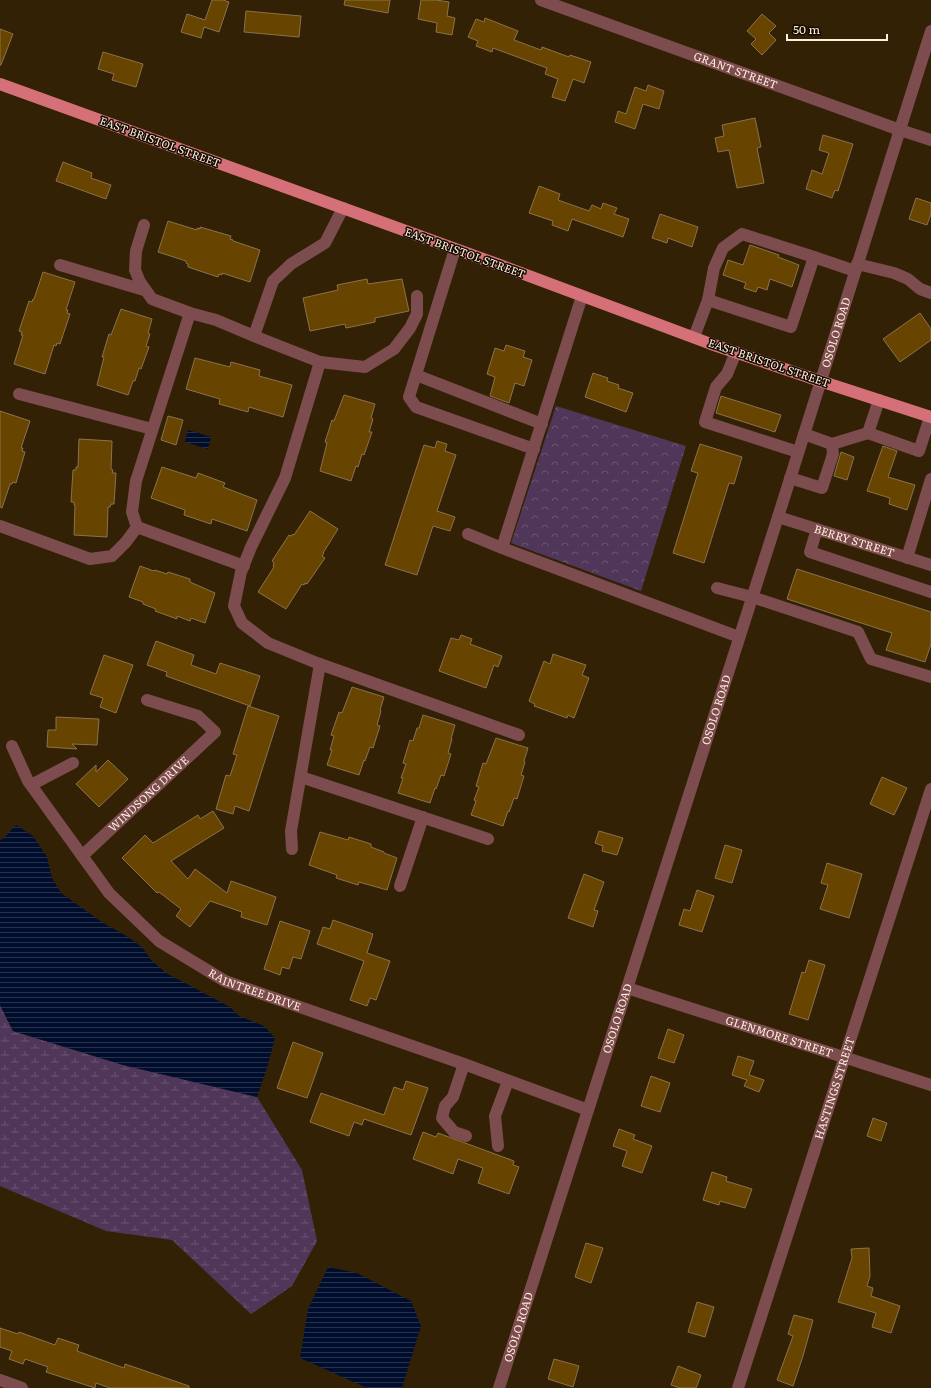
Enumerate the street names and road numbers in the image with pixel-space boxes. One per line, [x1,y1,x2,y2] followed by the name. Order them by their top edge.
[692,47,780,92] street label: GRANT STREET
[98,112,223,170] street label: EAST BRISTOL STREET
[403,223,528,281] street label: EAST BRISTOL STREET
[817,295,854,369] street label: OSOLO ROAD
[706,334,832,390] street label: EAST BRISTOL STREET
[812,520,897,560] street label: BERRY STREET
[697,673,734,747] street label: OSOLO ROAD
[104,752,192,835] street label: WINDSONG DRIVE
[206,964,303,1014] street label: RAINTREE DRIVE
[598,981,635,1055] street label: OSOLO ROAD
[724,1011,836,1060] street label: GLENMORE STREET
[810,1035,858,1141] street label: HASTINGS STREET
[499,1290,536,1364] street label: OSOLO ROAD

